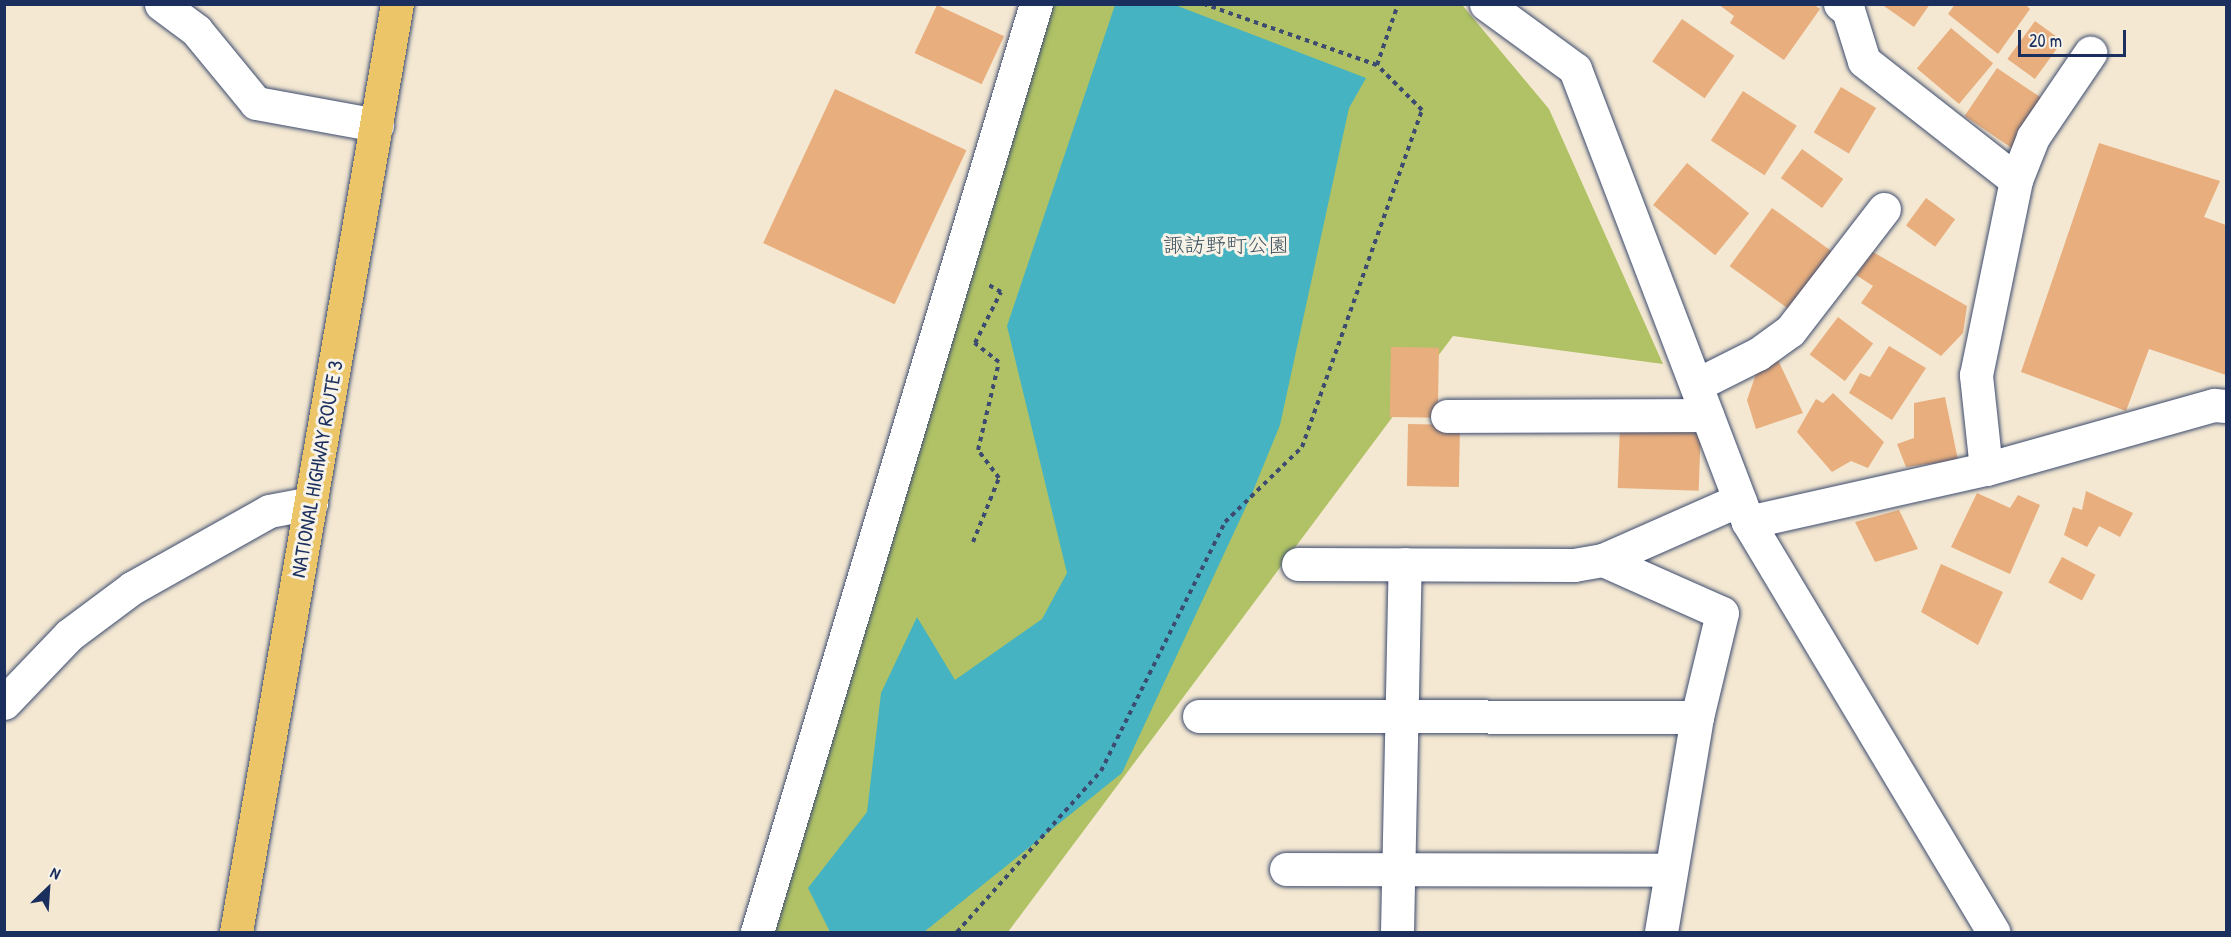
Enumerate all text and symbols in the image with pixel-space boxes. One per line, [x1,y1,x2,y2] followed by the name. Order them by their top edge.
[2021,18,2129,56] scale bar
[2029,28,2062,53] text: 20 m
[1163,232,1289,258] park label: 諏訪野町公園
[285,358,349,580] street label: NATIONAL HIGHWAY ROUTE 3
[18,859,78,919] north arrow
[47,861,64,884] text: N

